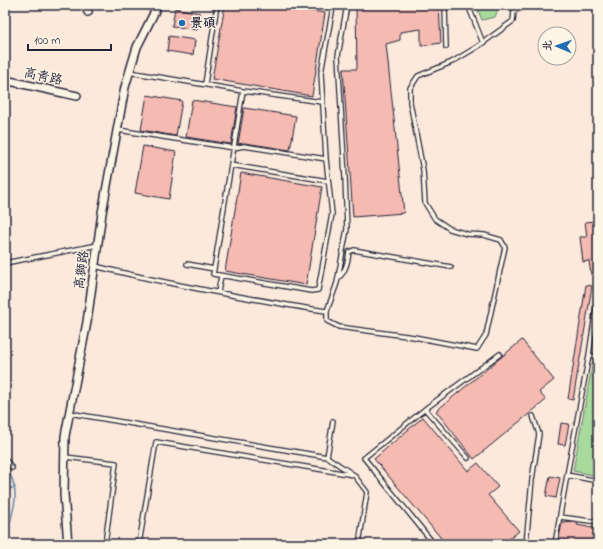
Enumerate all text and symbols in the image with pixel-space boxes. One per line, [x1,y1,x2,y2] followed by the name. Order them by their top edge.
[190,14,216,33] place label: 景碩
[177,18,187,28] marker: 景碩
[28,26,111,52] scale bar
[537,26,577,66] north arrow
[34,32,61,50] text: 100 m
[540,40,556,51] text: 北
[22,64,64,90] street label: 高青路
[70,249,94,291] street label: 高獅路

